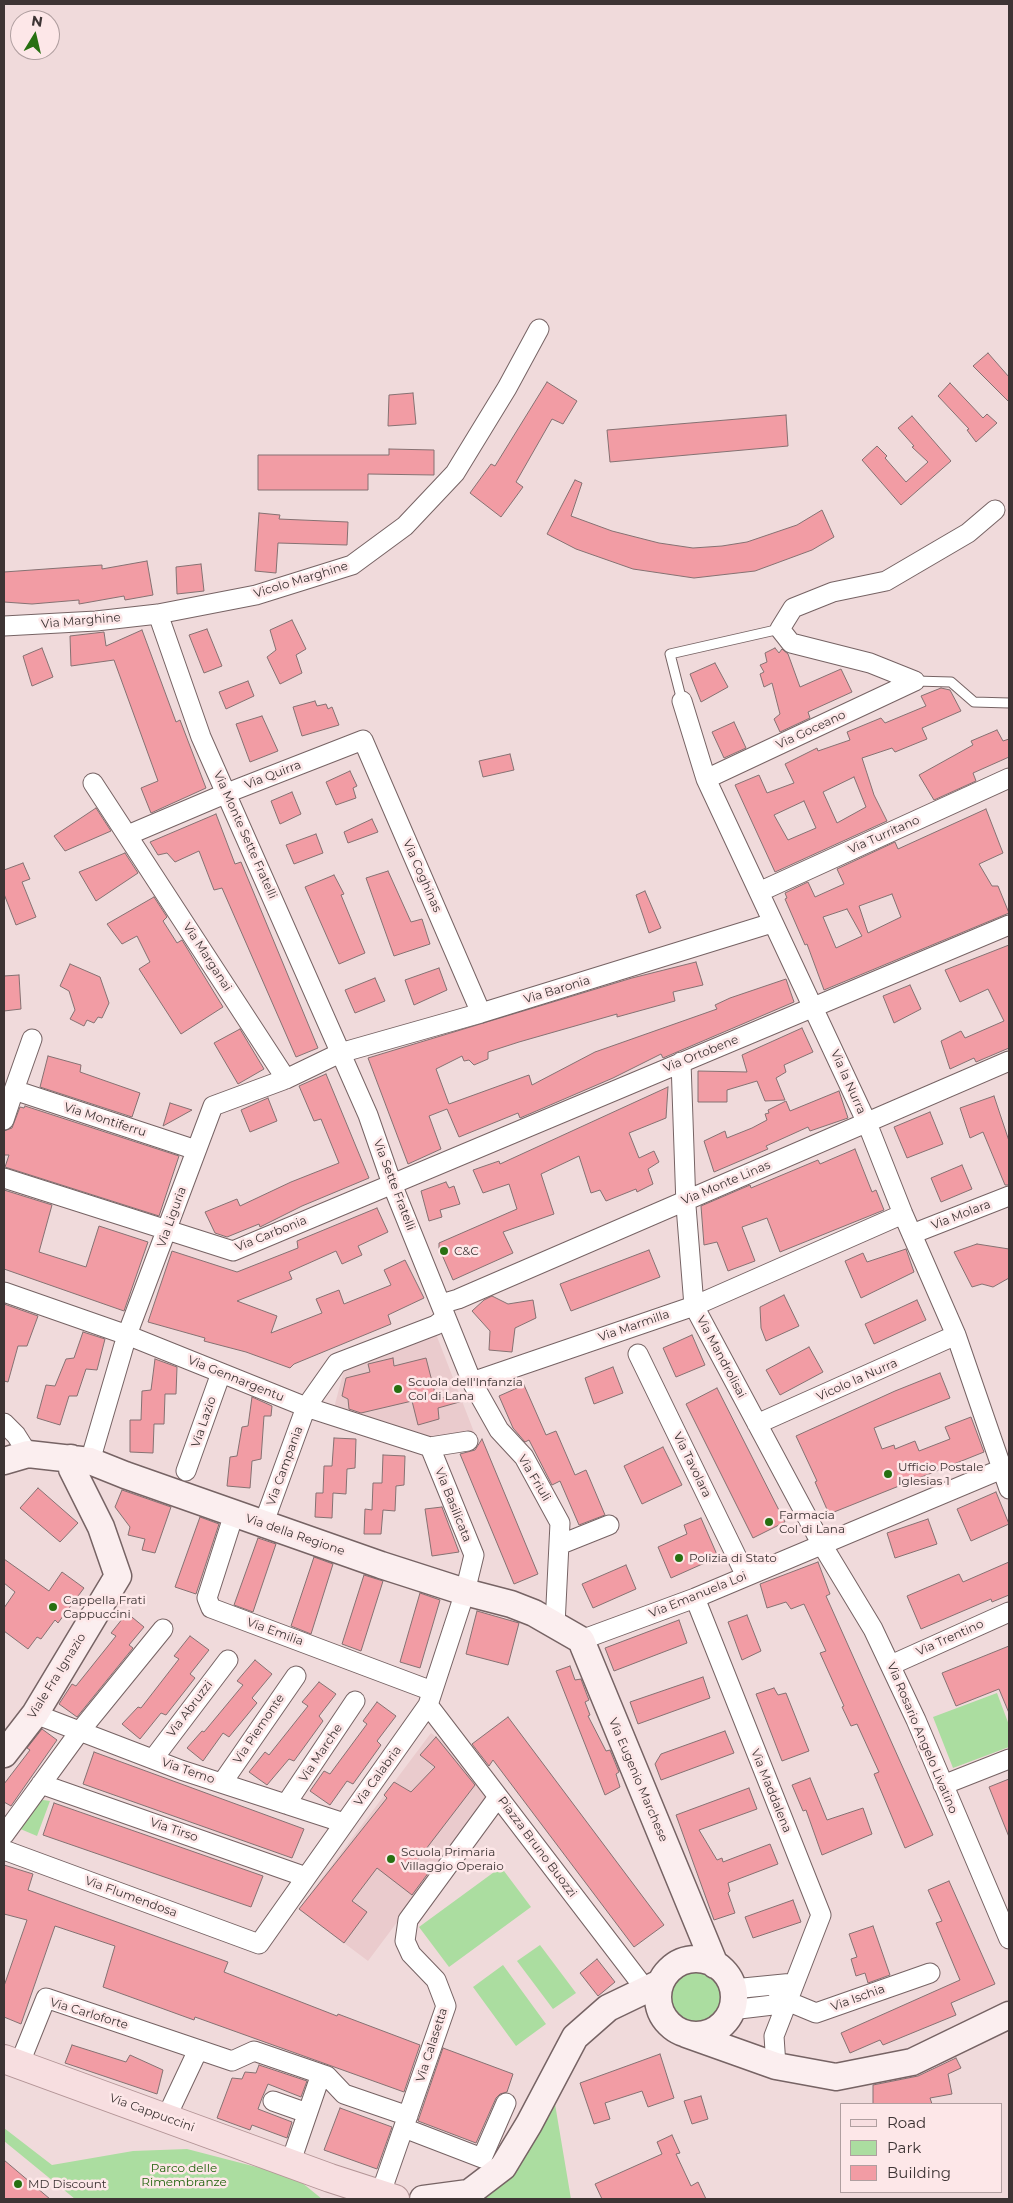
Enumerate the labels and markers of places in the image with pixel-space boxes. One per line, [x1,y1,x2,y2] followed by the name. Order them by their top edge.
[454,1244,479,1258] place label: C&C
[438,1245,450,1257] marker: C&C
[408,1375,523,1403] place label: Scuola dell'Infanzia Col di Lana
[392,1383,404,1395] marker: Scuola dell'Infanzia Col di Lana
[898,1460,983,1488] place label: Ufficio Postale Iglesias 1
[882,1468,894,1480] marker: Ufficio Postale Iglesias 1
[779,1508,845,1536] place label: Farmacia Col di Lana
[763,1516,775,1528] marker: Farmacia Col di Lana
[689,1551,777,1565] place label: Polizia di Stato
[673,1552,685,1564] marker: Polizia di Stato
[63,1593,146,1621] place label: Cappella Frati Cappuccini
[47,1601,59,1613] marker: Cappella Frati Cappuccini
[401,1845,504,1873] place label: Scuola Primaria Villaggio Operaio
[385,1853,397,1865] marker: Scuola Primaria Villaggio Operaio
[28,2177,107,2191] place label: MD Discount
[12,2178,24,2190] marker: MD Discount

